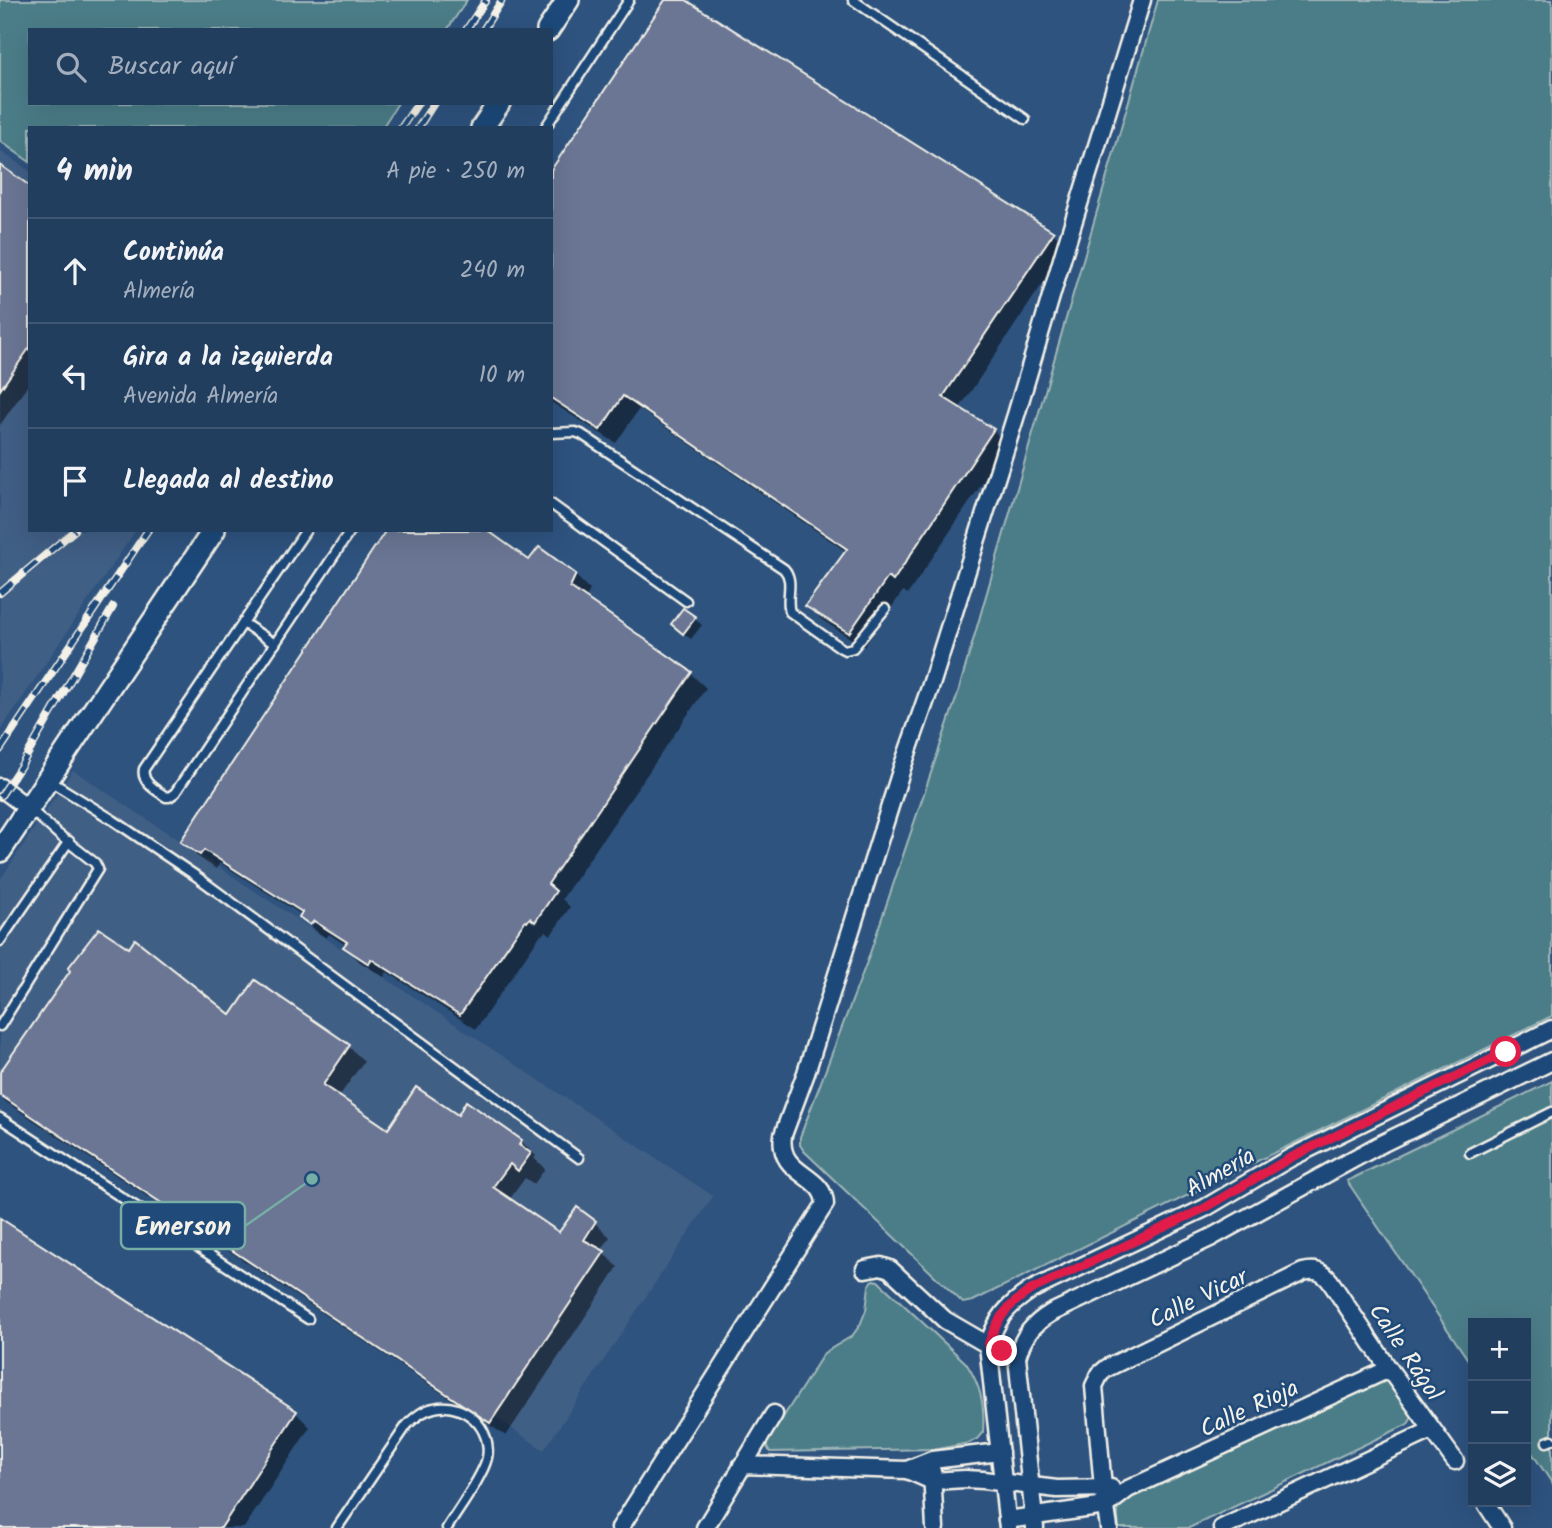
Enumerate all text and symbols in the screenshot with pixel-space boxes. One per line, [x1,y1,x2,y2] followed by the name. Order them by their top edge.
[28,28,553,105] search box
[108,46,234,88] text: Buscar aquí
[52,48,90,86] icon: search
[56,148,133,196] text: 4 min
[386,154,525,190] text: A pie · 250 m
[123,232,224,274] text: Continúa
[56,252,94,290] icon: ahead
[460,253,525,289] text: 240 m
[123,274,195,310] text: Almería
[123,337,333,379] text: Gira a la izquierda
[56,357,94,395] icon: left
[479,358,525,394] text: 10 m
[123,379,278,415] text: Avenida Almería
[123,460,334,502] text: Llegada al destino
[56,462,94,500] icon: arrive
[1490,1036,1521,1067] route start
[1178,1138,1263,1209] street label: Almería
[121,1202,245,1249] callout: Emerson
[135,1207,231,1249] text: Emerson
[1142,1258,1257,1340] street label: Calle Vicar
[1357,1296,1452,1410] street label: Calle Rágol
[1468,1318,1531,1507] map controls
[1468,1318,1531,1381] button: +
[986,1335,1017,1366] route end
[1193,1369,1306,1449] street label: Calle Rioja
[1468,1381,1531,1444] button: −
[1468,1444,1531,1507] button: layers

